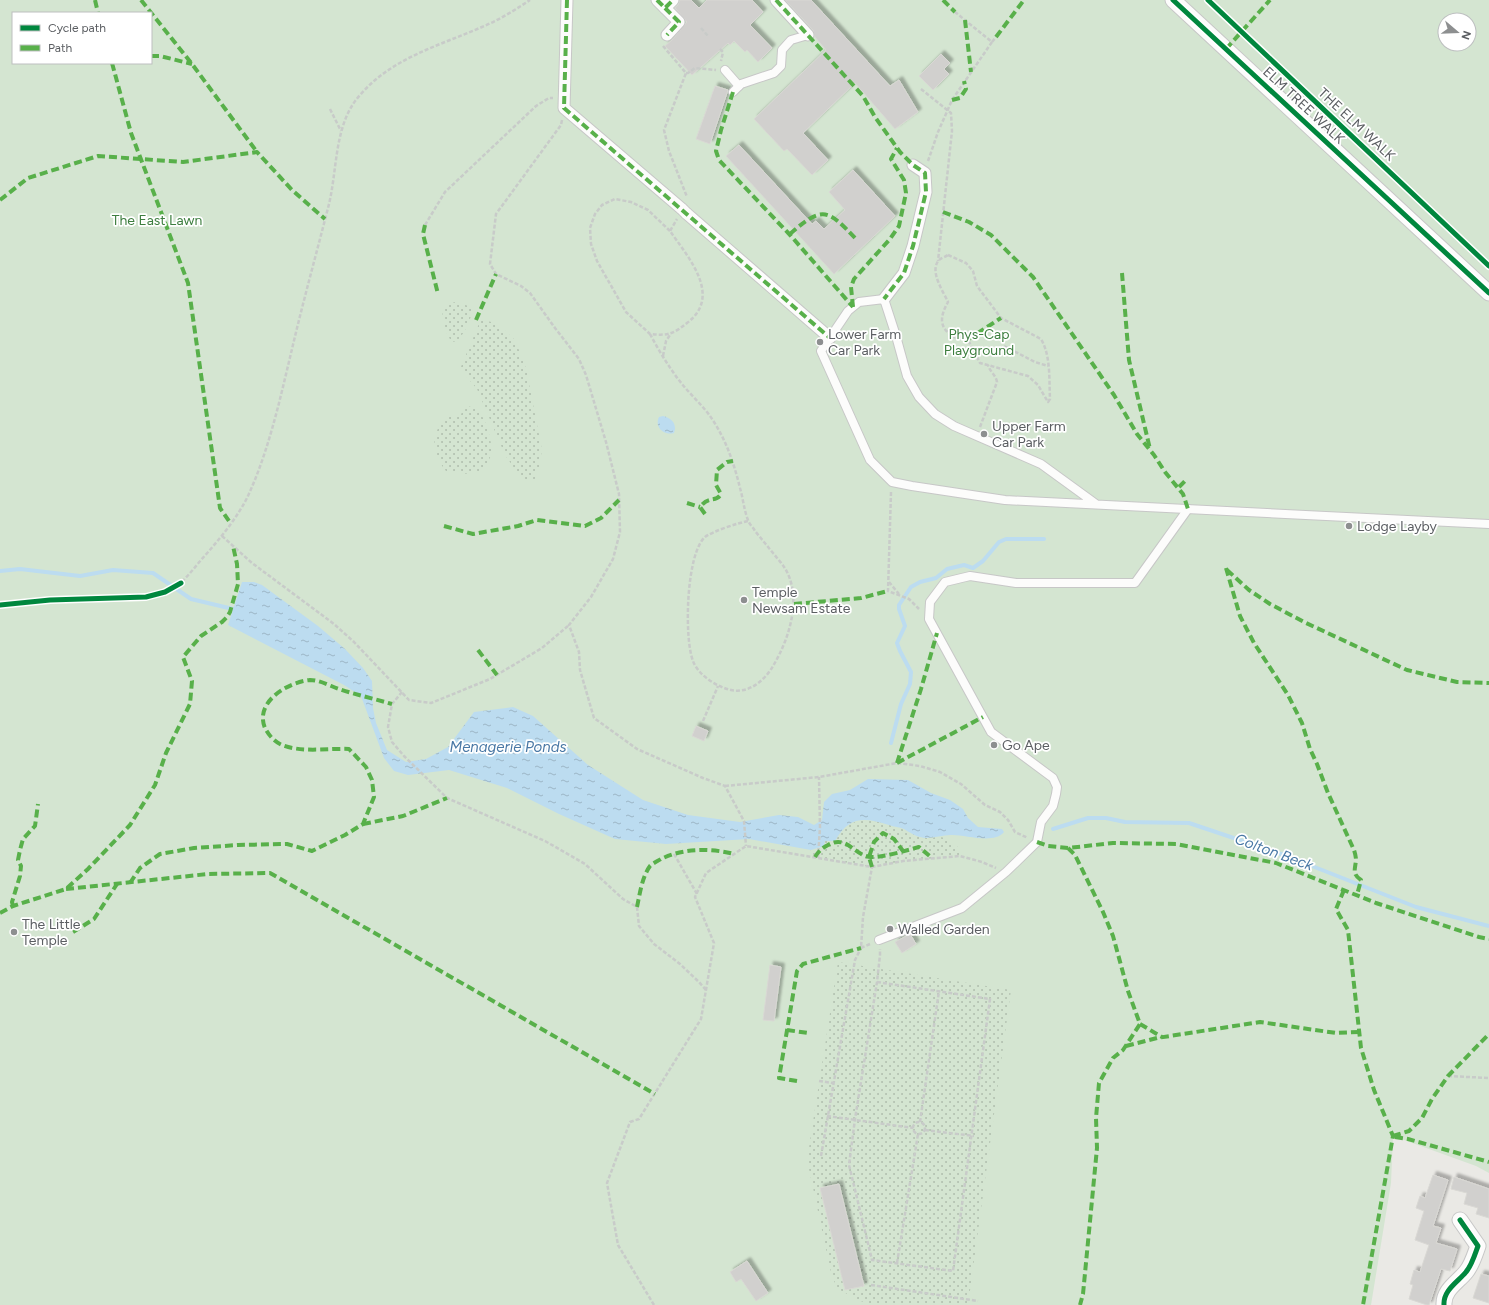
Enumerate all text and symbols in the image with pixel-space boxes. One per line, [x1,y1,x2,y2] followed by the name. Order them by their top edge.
[12,12,152,64] legend
[1437,12,1477,52] north arrow
[48,21,106,35] text: Cycle path
[1458,29,1474,41] text: N
[48,41,72,55] text: Path
[1259,63,1348,148] street label: ELM TREE WALK
[1315,84,1399,165] street label: THE ELM WALK
[112,212,202,229] park label: The East Lawn
[828,326,901,359] place label: Lower Farm Car Park
[944,326,1014,359] park label: Phys-Cap Playground
[815,337,825,347] marker: Lower Farm Car Park
[992,418,1066,451] place label: Upper Farm Car Park
[979,429,989,439] marker: Upper Farm Car Park
[1357,518,1438,535] place label: Lodge Layby
[1344,521,1354,531] marker: Lodge Layby
[752,584,851,617] place label: Temple Newsam Estate
[739,595,749,605] marker: Temple Newsam Estate
[1002,737,1050,754] place label: Go Ape
[449,738,567,756] water label: Menagerie Ponds
[989,740,999,750] marker: Go Ape
[1232,829,1316,875] water label: Colton Beck
[22,916,81,949] place label: The Little Temple
[898,921,990,938] place label: Walled Garden
[885,924,895,934] marker: Walled Garden
[9,927,19,937] marker: The Little Temple

